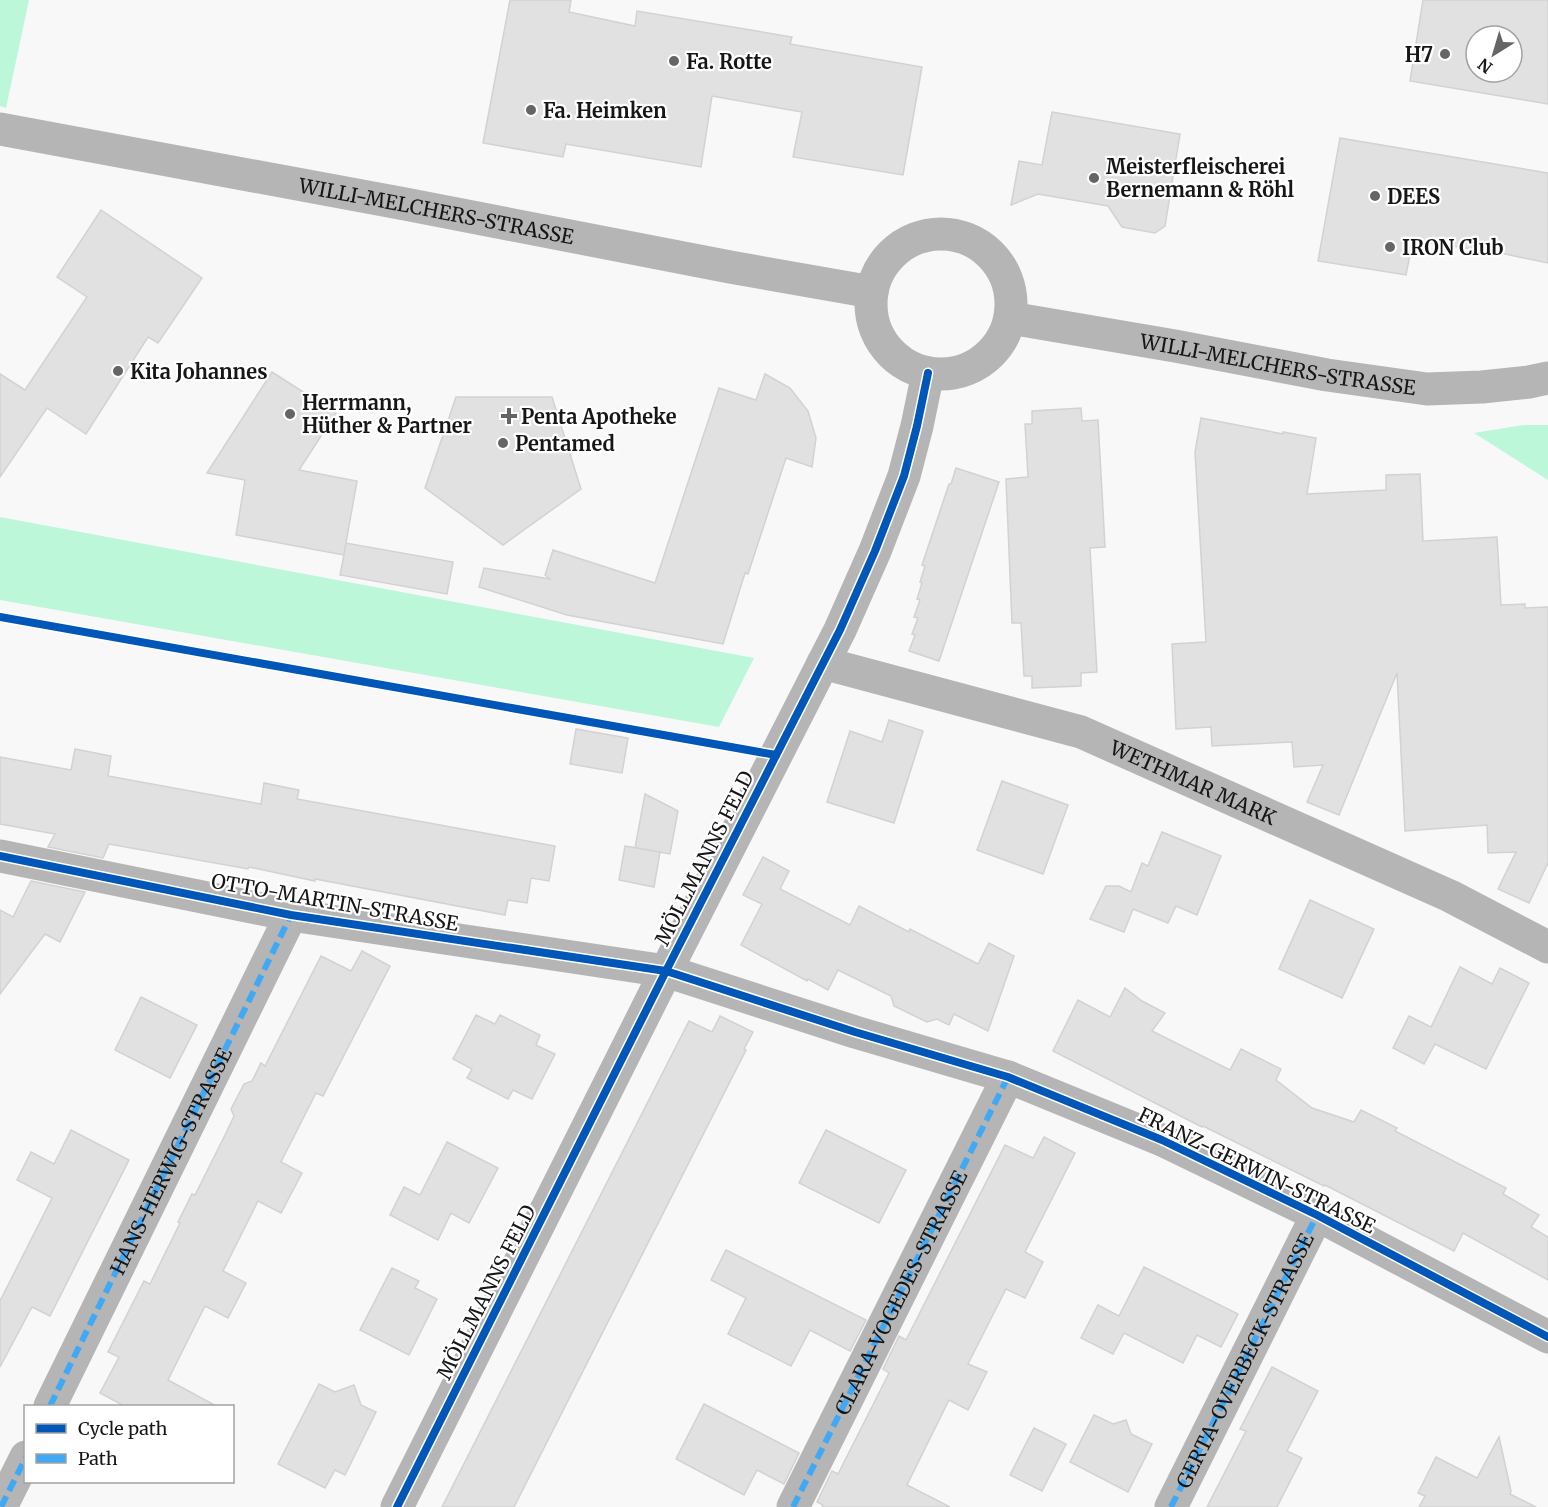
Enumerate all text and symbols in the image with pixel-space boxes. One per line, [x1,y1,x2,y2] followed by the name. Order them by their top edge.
[1464,24,1524,84] north arrow
[1405,42,1433,67] place label: H7
[1438,47,1452,61] marker: H7
[686,49,772,74] place label: Fa. Rotte
[667,54,681,68] marker: Fa. Rotte
[1474,54,1496,78] text: N
[543,98,667,123] place label: Fa. Heimken
[524,103,538,117] marker: Fa. Heimken
[1106,154,1294,202] place label: Meisterfleischerei Bernemann & Röhl
[1087,171,1101,185] marker: Meisterfleischerei Bernemann & Röhl
[296,172,576,249] street label: WILLI-MELCHERS-STRASSE
[1387,184,1440,209] place label: DEES
[1368,189,1382,203] marker: DEES
[1402,235,1504,260] place label: IRON Club
[1383,240,1397,254] marker: IRON Club
[1137,328,1418,400] street label: WILLI-MELCHERS-STRASSE
[130,359,267,384] place label: Kita Johannes
[111,364,125,378] marker: Kita Johannes
[302,390,472,438] place label: Herrmann, Hüther & Partner
[521,404,677,429] place label: Penta Apotheke
[283,407,297,421] marker: Herrmann, Hüther & Partner
[502,409,516,423] marker: Penta Apotheke
[515,431,615,456] place label: Pentamed
[496,436,510,450] marker: Pentamed
[1106,734,1281,830] street label: WETHMAR MARK
[649,767,759,949] street label: MÖLLMANNS FELD
[209,868,461,936] street label: OTTO-MARTIN-STRASSE
[104,1043,237,1279] street label: HANS-HERWIG-STRASSE
[1134,1102,1380,1239] street label: FRANZ-GERWIN-STRASSE
[829,1166,972,1419] street label: CLARA-VOGEDES-STRASSE
[431,1201,541,1383] street label: MÖLLMANNS FELD
[1170,1228,1319,1492] street label: GERTA-OVERBECK-STRASSE
[24,1405,234,1483] legend
[78,1417,168,1440] text: Cycle path
[78,1447,118,1470] text: Path

